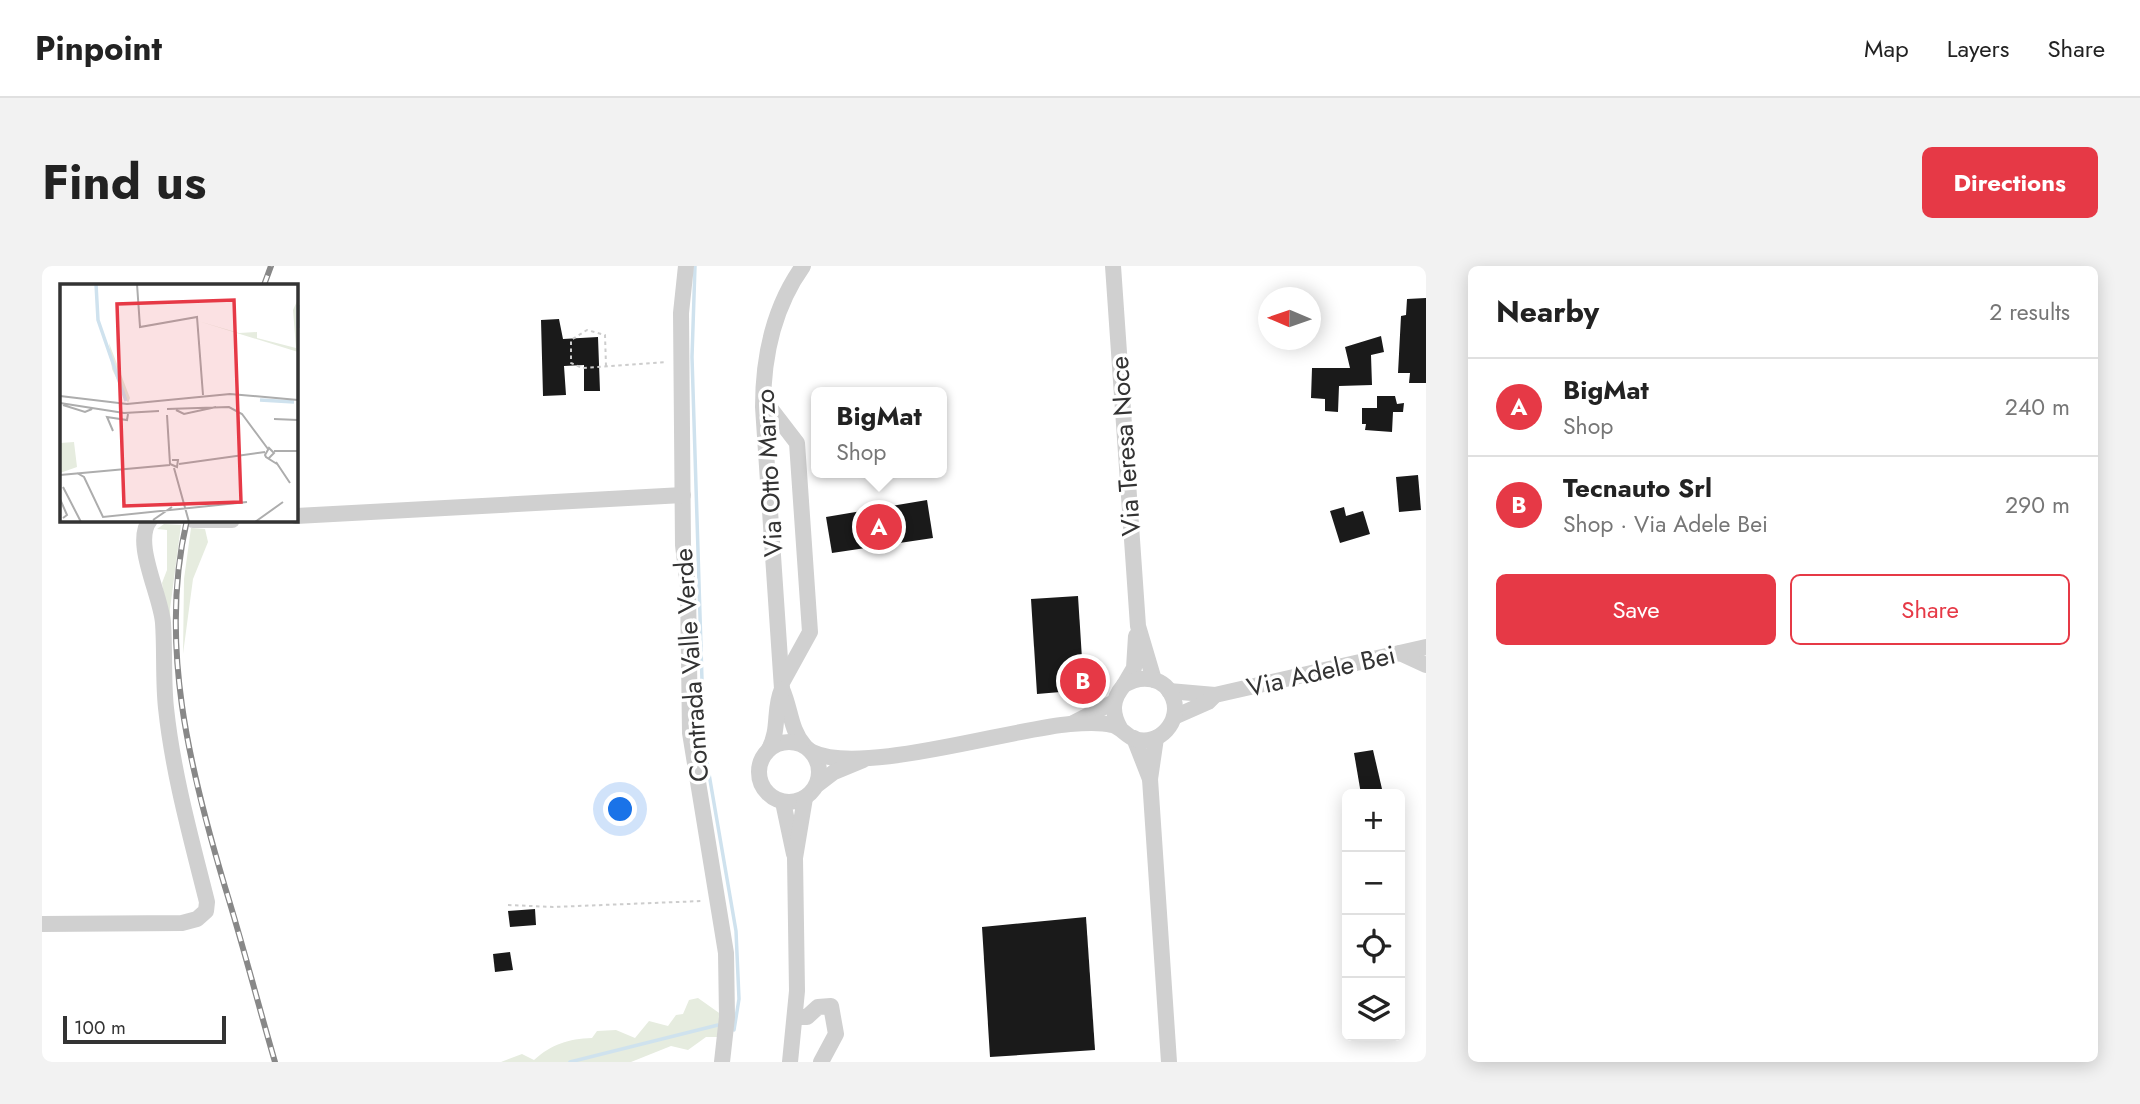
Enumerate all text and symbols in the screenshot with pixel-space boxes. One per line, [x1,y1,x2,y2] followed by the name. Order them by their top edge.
[35,25,162,72] text: Pinpoint
[1864,31,1909,66] text: Map
[1947,31,2009,66] text: Layers
[2047,31,2105,66] text: Share
[42,147,206,217] text: Find us
[1922,147,2098,218] button: Directions
[60,284,298,522] inset map
[1258,287,1321,350] north arrow
[1496,290,1599,333] text: Nearby
[1989,295,2070,329] text: 2 results
[1100,355,1150,537] street label: Via Teresa Noce
[1563,371,1649,409] text: BigMat
[811,387,947,478] popup
[746,388,792,558] street label: Via Otto Marzo
[1511,390,1527,424] text: A
[2005,390,2070,424] text: 240 m
[836,397,922,435] text: BigMat
[1563,409,1613,443] text: Shop
[836,435,886,469] text: Shop
[1563,469,1712,507] text: Tecnauto Srl
[1511,488,1527,522] text: B
[2005,488,2070,522] text: 290 m
[856,501,902,553] pin: A
[1563,507,1768,541] text: Shop · Via Adele Bei
[664,547,718,783] street label: Contrada Valle Verde
[1496,574,1776,645] button: Save
[1790,574,2070,645] button: Share
[1243,635,1399,707] street label: Via Adele Bei
[1060,655,1106,707] pin: B
[1342,789,1405,1041] map controls
[1342,789,1405,852] button: +
[603,792,637,826] your location
[1342,852,1405,915] button: −
[1342,915,1405,978] button: locate
[1342,978,1405,1041] button: layers
[63,1013,226,1045] scale bar
[74,1014,126,1041] text: 100 m

